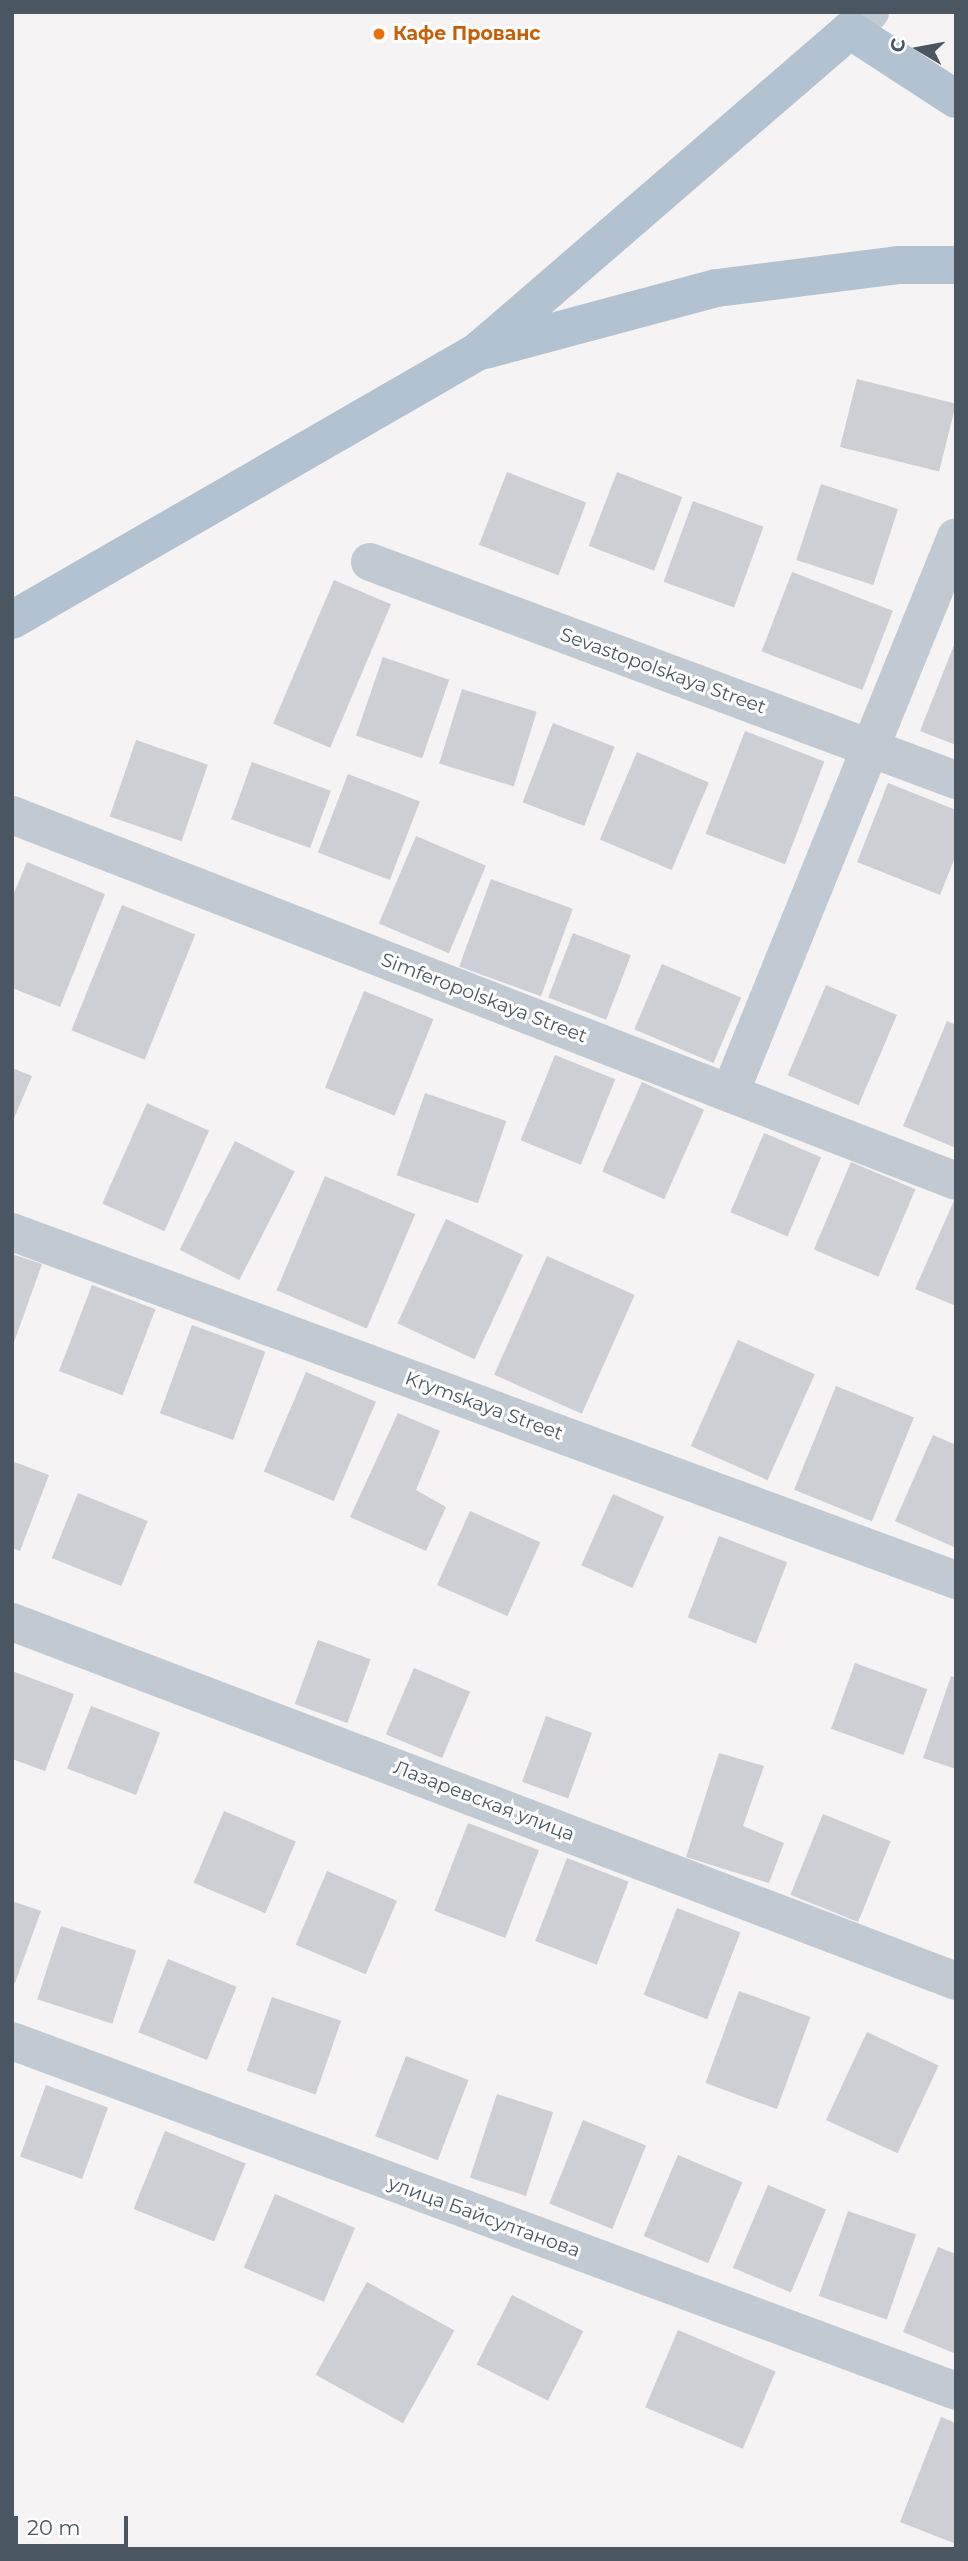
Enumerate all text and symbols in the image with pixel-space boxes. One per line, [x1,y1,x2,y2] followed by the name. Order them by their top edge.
[884,14,954,84] north arrow
[393,23,541,45] place label: Кафе Прованс
[371,26,387,42] marker: Кафе Прованс
[885,36,910,54] text: С
[557,623,769,719] street label: Sevastopolskaya Street
[378,948,590,1048] street label: Simferopolskaya Street
[402,1367,566,1445] street label: Krymskaya Street
[390,1756,578,1846] street label: Лазаревская улица
[385,2172,583,2262] street label: улица Байсултанова
[18,2502,131,2546] scale bar
[27,2515,81,2540] text: 20 m

